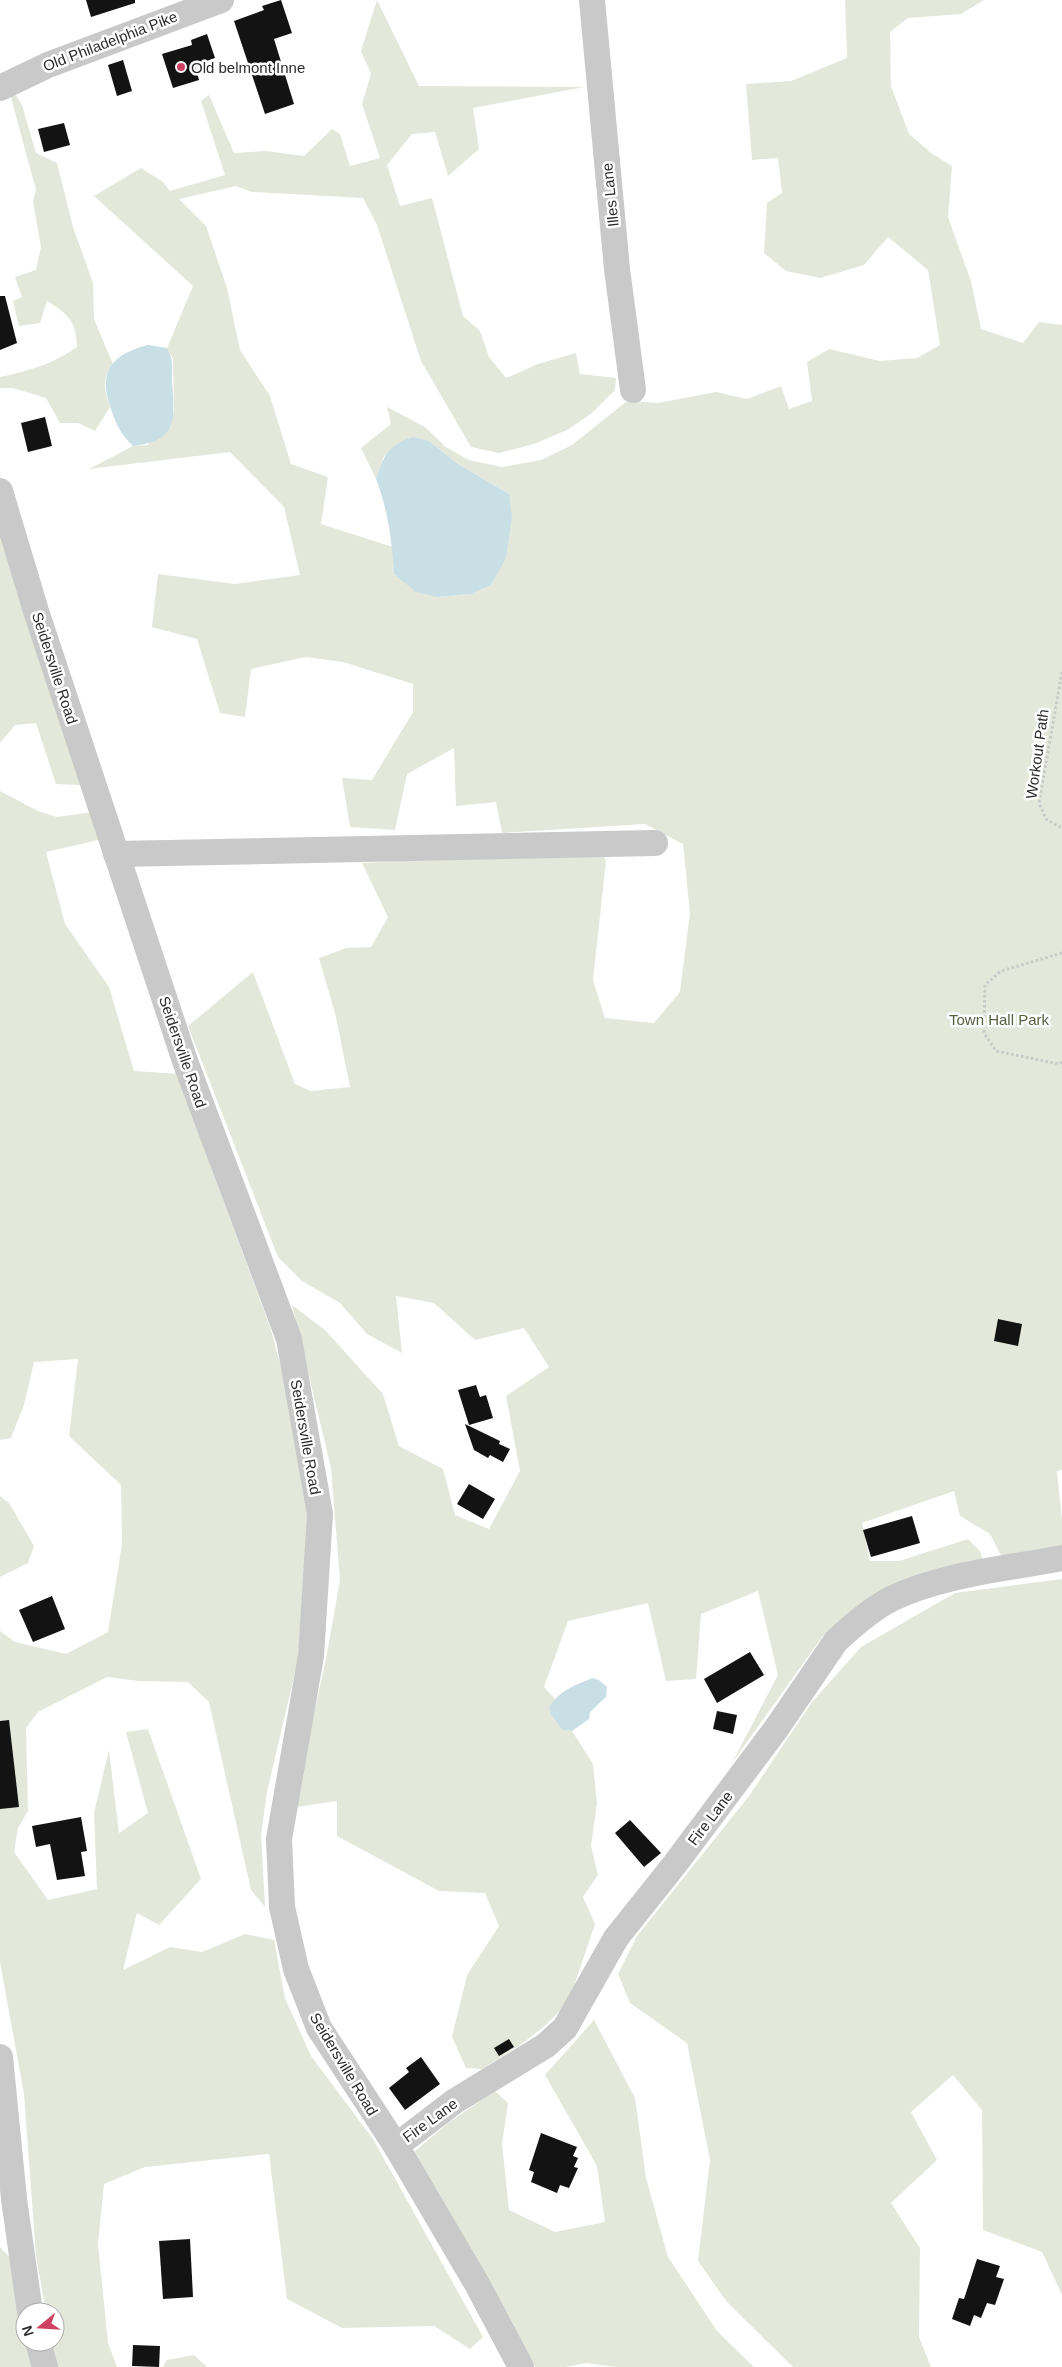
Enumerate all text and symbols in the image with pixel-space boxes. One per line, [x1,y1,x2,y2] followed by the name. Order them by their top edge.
[40,8,180,74] street label: Old Philadelphia Pike
[191,59,305,76] place label: Old belmont Inne
[175,61,187,73] marker: Old belmont Inne
[598,162,622,228] street label: Illes Lane
[29,610,81,726] street label: Seidersville Road
[1022,708,1052,800] street label: Workout Path
[156,994,210,1110] street label: Seidersville Road
[949,1011,1050,1028] park label: Town Hall Park
[287,1378,325,1496] street label: Seidersville Road
[684,1788,736,1848] street label: Fire Lane
[307,2010,381,2118] street label: Seidersville Road
[399,2094,461,2146] street label: Fire Lane
[15,2302,65,2352] north arrow
[18,2324,37,2338] text: N

